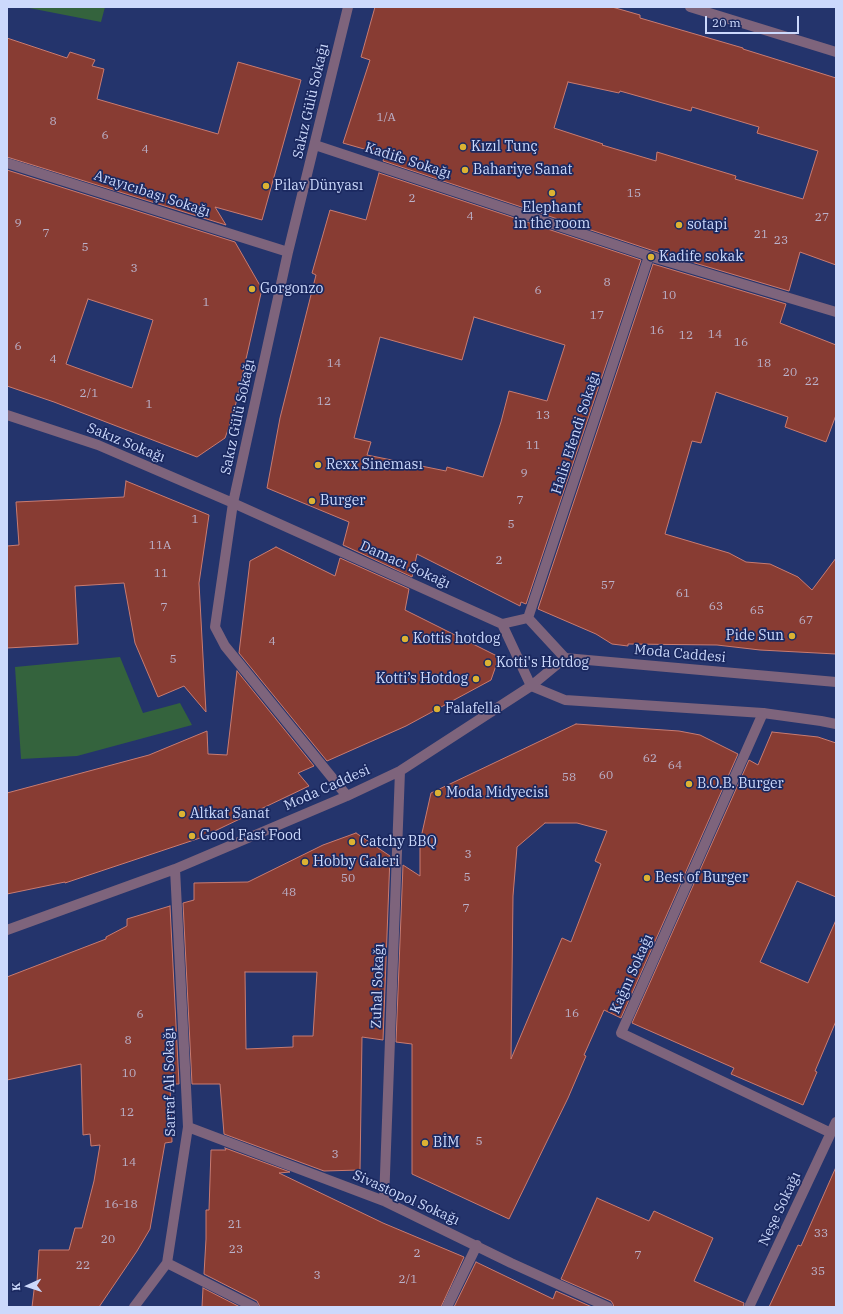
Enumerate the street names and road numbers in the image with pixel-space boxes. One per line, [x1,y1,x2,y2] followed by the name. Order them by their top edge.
[290,42,332,160] street label: Sakız Gülü Sokağı
[363,139,453,183] street label: Kadife Sokağı
[92,167,212,221] street label: Arayıcıbaşı Sokağı
[218,358,258,476] street label: Sakız Gülü Sokağı
[548,370,604,496] street label: Halis Efendi Sokağı
[84,420,168,466] street label: Sakız Sokağı
[357,538,453,592] street label: Damacı Sokağı
[633,642,727,666] street label: Moda Caddesi
[282,762,372,814] street label: Moda Caddesi
[607,932,657,1016] street label: Kağnı Sokağı
[368,943,388,1029] street label: Zuhal Sokağı
[161,1027,179,1137] street label: Sarraf Ali Sokağı
[350,1167,462,1229] street label: Sivastopol Sokağı
[756,1169,804,1249] street label: Neşe Sokağı

